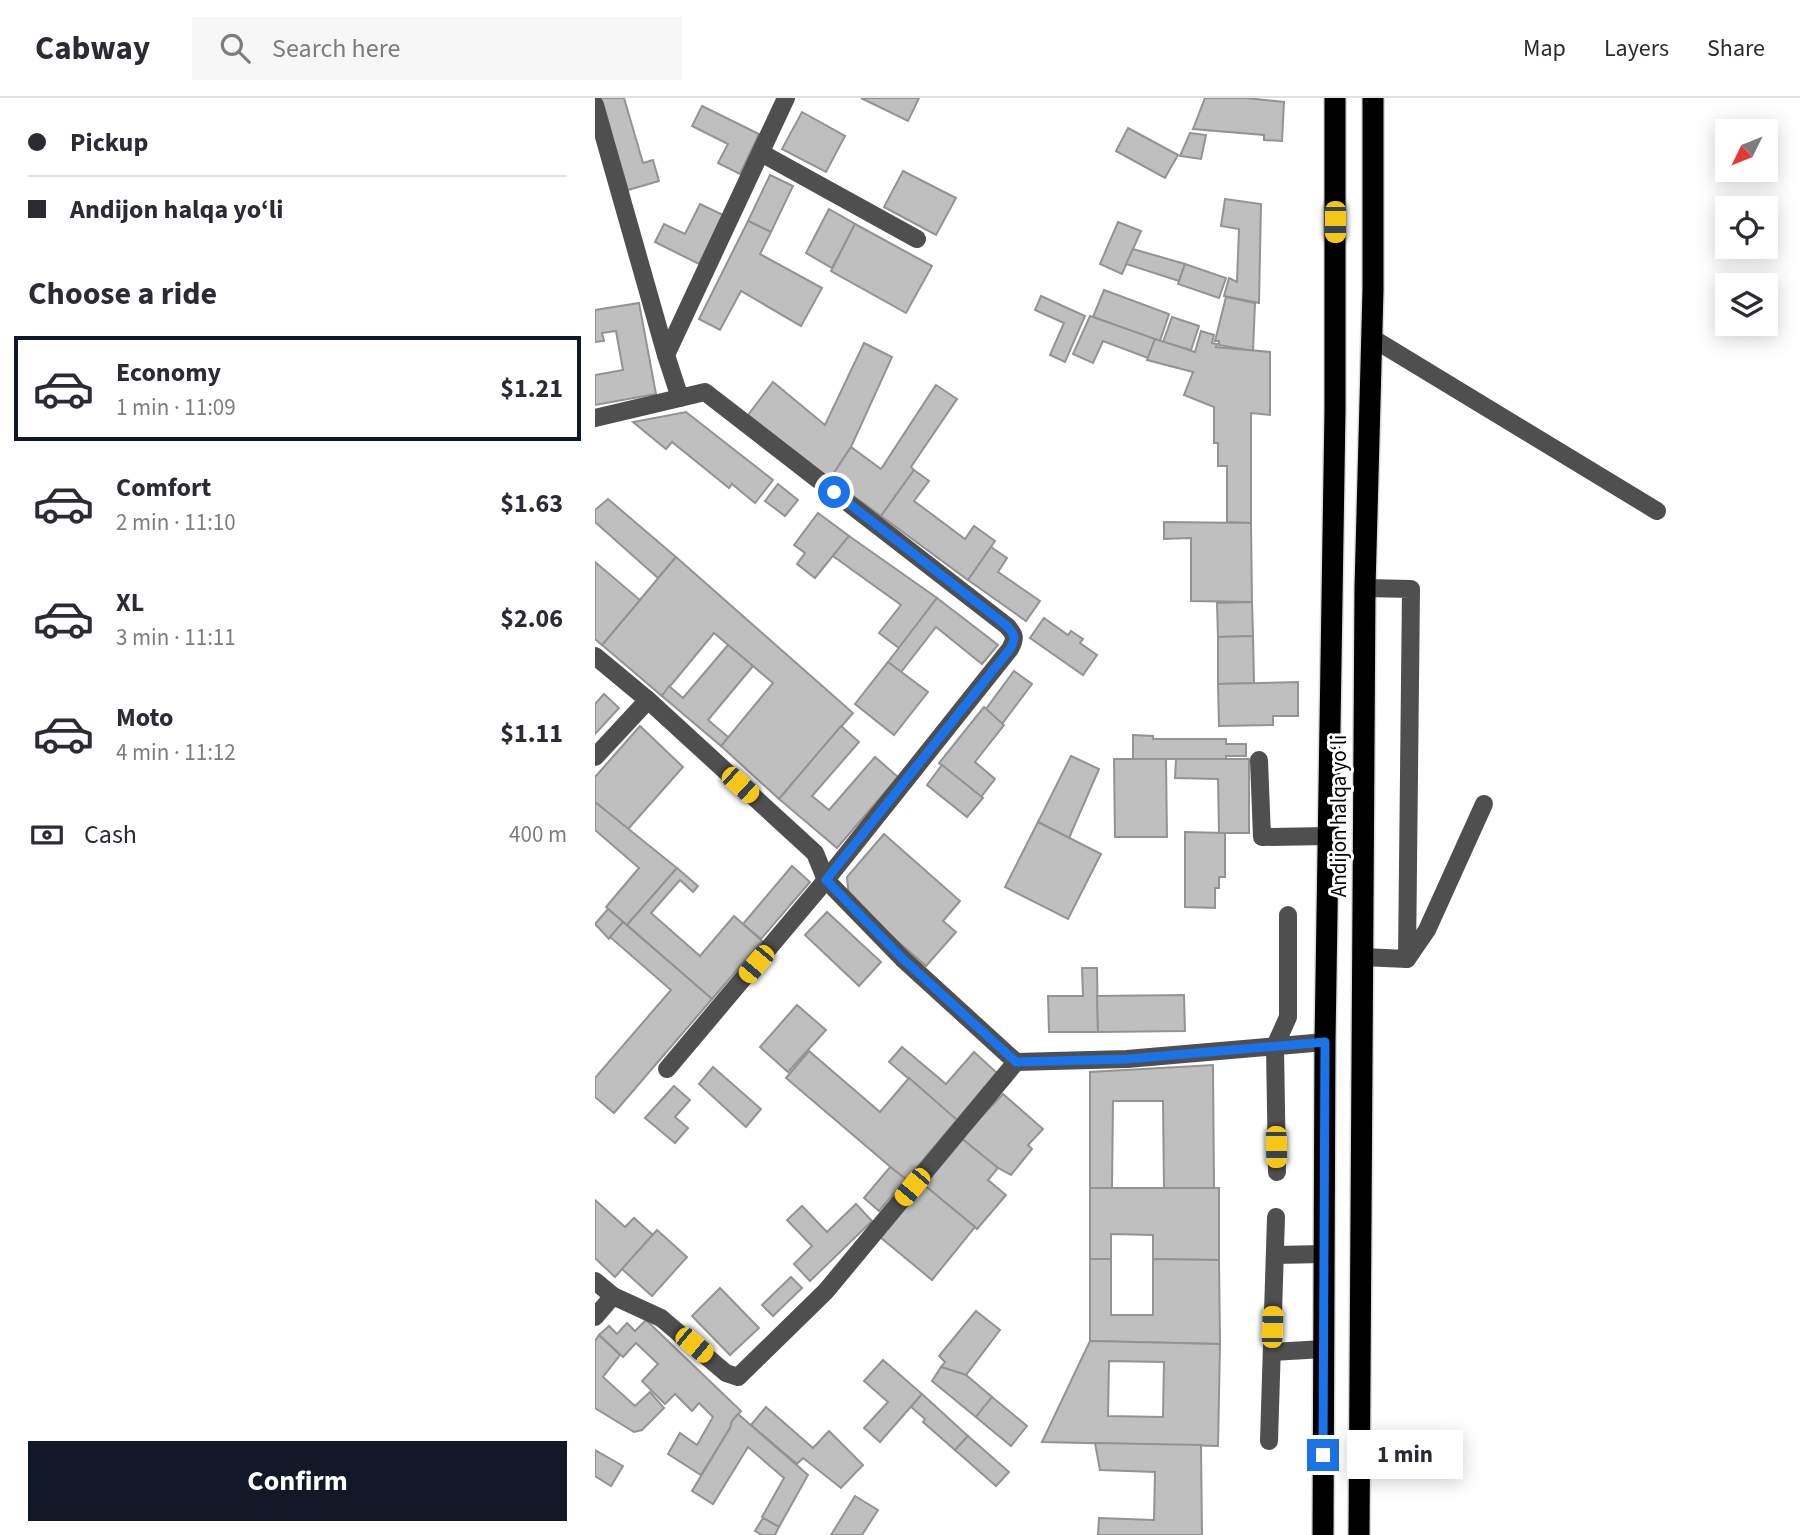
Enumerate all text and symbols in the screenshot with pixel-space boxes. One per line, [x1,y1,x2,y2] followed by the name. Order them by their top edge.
[192,17,682,80] search box
[35,25,150,72] text: Cabway
[216,29,254,67] icon: search
[272,30,400,67] text: Search here
[1523,31,1566,66] text: Map
[1604,31,1669,66] text: Layers
[1707,31,1765,66] text: Share
[1715,119,1778,182] north arrow
[1715,119,1778,336] map controls
[70,124,148,161] text: Pickup
[70,191,283,228] text: Andijon halqa yo‘li
[1715,196,1778,259] button: locate
[1325,201,1346,243] car
[28,271,217,317] text: Choose a ride
[1715,273,1778,336] button: layers
[116,354,221,391] text: Economy
[32,357,95,420] icon: car
[500,370,563,407] text: $1.21
[116,391,236,424] text: 1 min · 11:09
[116,469,211,506] text: Comfort
[32,472,95,535] icon: car
[818,476,850,508] route start
[500,485,563,522] text: $1.63
[116,506,236,539] text: 2 min · 11:10
[116,584,144,621] text: XL
[32,587,95,650] icon: car
[500,600,563,637] text: $2.06
[116,621,236,654] text: 3 min · 11:11
[116,699,173,736] text: Moto
[32,702,95,765] icon: car
[500,715,563,752] text: $1.11
[1324,735,1354,897] street label: Andijon halqa yo‘li
[116,736,236,769] text: 4 min · 11:12
[718,763,763,807] car
[28,816,66,854] icon: cash
[84,816,137,853] text: Cash
[509,818,567,851] text: 400 m
[735,941,778,987] car
[1266,1126,1287,1168] car
[891,1164,934,1210] car
[1261,1306,1284,1348] car
[672,1323,717,1367] car
[1347,1430,1463,1480] callout: 1 min
[1377,1438,1433,1471] text: 1 min
[1307,1439,1339,1471] route end
[28,1441,567,1521] button: Confirm

